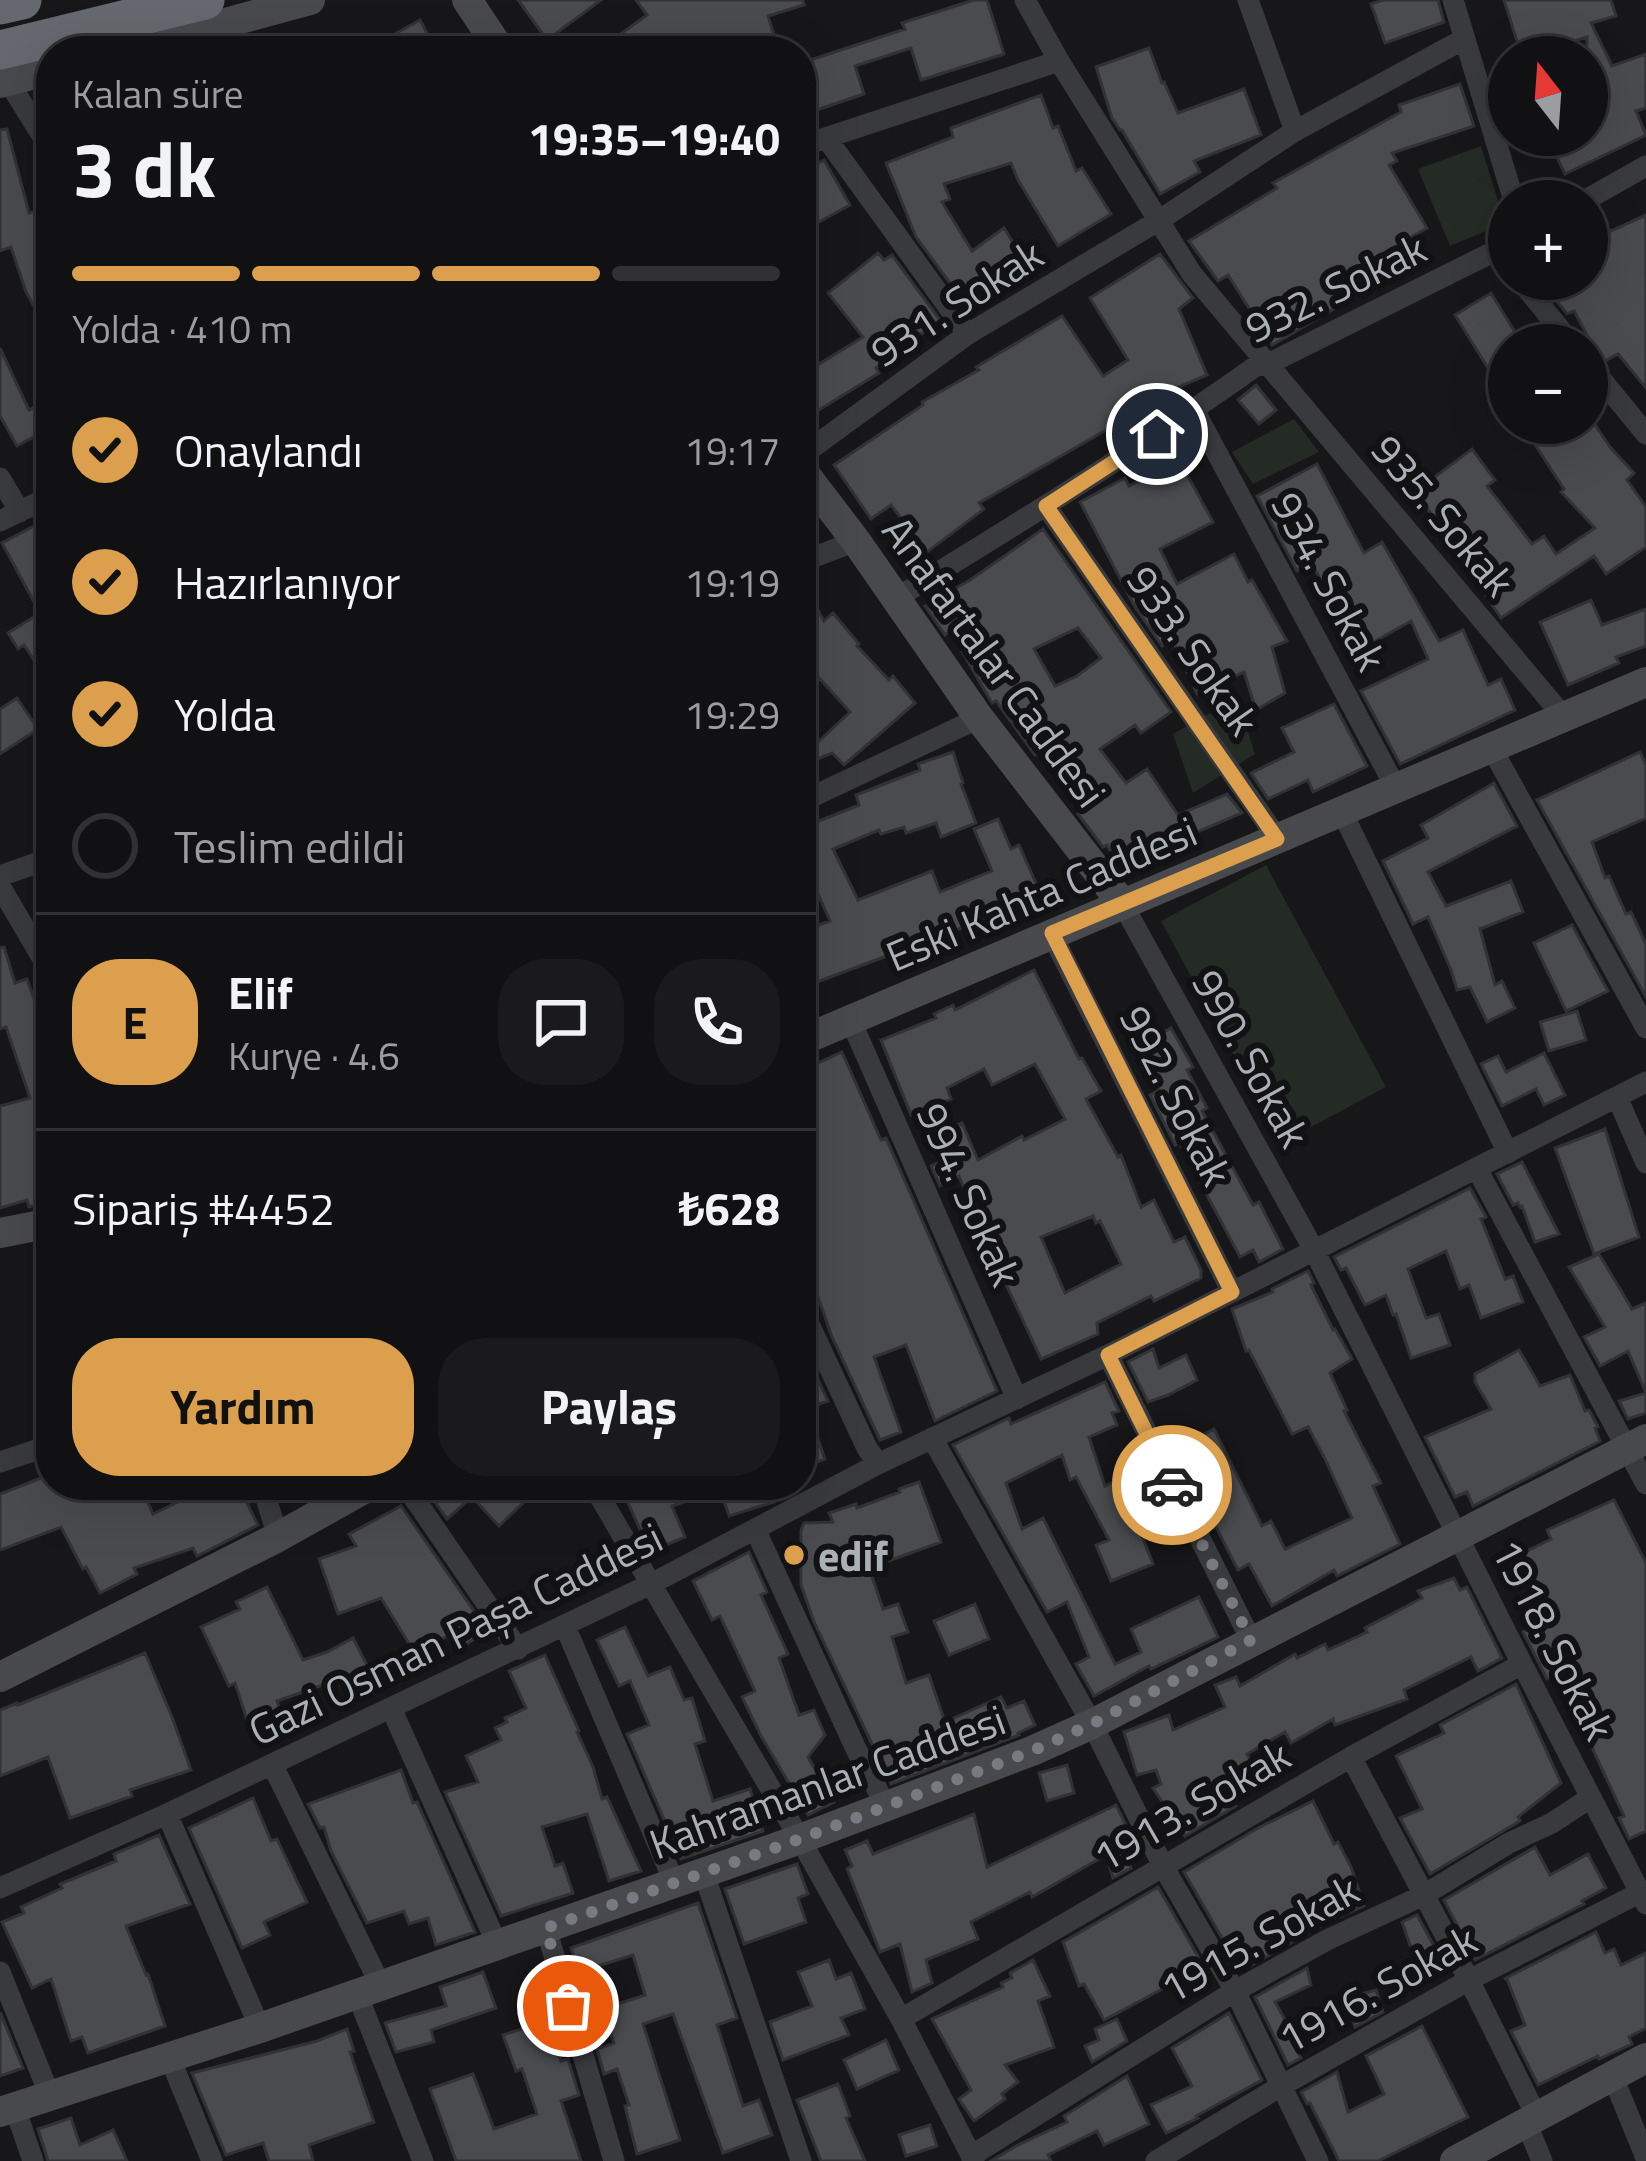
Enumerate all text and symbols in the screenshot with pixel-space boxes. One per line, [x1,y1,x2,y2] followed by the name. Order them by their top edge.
[1488,36,1608,156] north arrow
[1488,36,1608,444] map controls
[72,64,243,123] text: Kalan süre
[528,104,780,172] text: 19:35–19:40
[72,109,216,227] text: 3 dk
[1488,180,1608,300] button: +
[1233,216,1437,358] street label: 932. Sokak
[857,222,1055,382] street label: 931. Sokak
[72,299,292,358] text: Yolda · 410 m
[1488,324,1608,444] button: −
[1106,383,1208,485] pin
[1124,401,1190,467] icon: home
[174,416,363,484] text: Onaylandı
[72,417,138,483] icon: check
[1357,420,1531,610] street label: 935. Sokak
[684,421,780,480] text: 19:17
[1256,480,1404,682] street label: 934. Sokak
[867,502,1123,820] street label: Anafartalar Caddesi
[174,548,400,616] text: Hazırlanıyor
[72,549,138,615] icon: check
[1112,552,1276,748] street label: 933. Sokak
[684,553,780,612] text: 19:19
[174,680,276,748] text: Yolda
[72,681,138,747] icon: check
[684,685,780,744] text: 19:29
[876,799,1206,987] street label: Eski Kahta Caddesi
[174,812,405,880] text: Teslim edildi
[1177,957,1327,1159] street label: 990. Sokak
[228,958,293,1026] text: Elif
[498,959,624,1085] button: chat
[654,959,780,1085] button: phone
[123,988,147,1056] text: E
[1104,994,1250,1196] street label: 992. Sokak
[228,1026,400,1085] text: Kurye · 4.6
[901,1092,1039,1296] street label: 994. Sokak
[72,1174,335,1242] text: Sipariş #4452
[679,1174,780,1242] text: ₺628
[72,1338,414,1476] button: Yardım
[438,1338,780,1476] button: Paylaş
[1112,1425,1232,1545] courier
[1139,1452,1205,1518] icon: car
[237,1505,673,1761] street label: Gazi Osman Paşa Caddesi
[818,1523,888,1587] place label: edif
[1476,1527,1632,1751] street label: 1918. Sokak
[781,1542,807,1568] marker: edif
[640,1687,1014,1875] street label: Kahramanlar Caddesi
[1080,1723,1302,1887] street label: 1913. Sokak
[1148,1857,1370,2019] street label: 1915. Sokak
[1266,1907,1488,2069] street label: 1916. Sokak
[517,1955,619,2057] pin
[535,1973,601,2039] icon: bag

